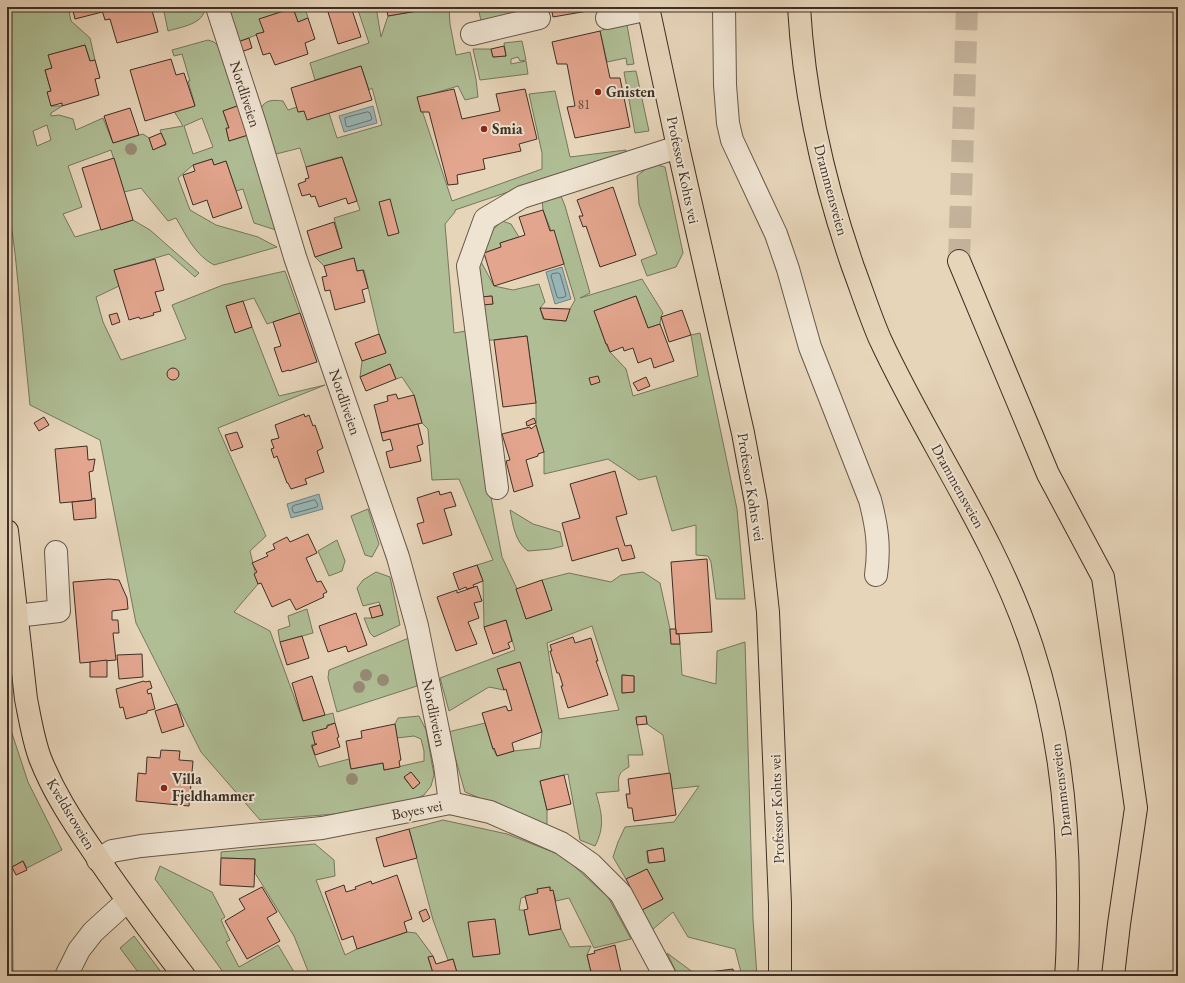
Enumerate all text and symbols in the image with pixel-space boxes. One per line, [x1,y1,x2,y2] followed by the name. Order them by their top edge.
[226,58,265,130] street label: Nordliveien
[606,82,656,101] place label: Gnisten
[593,87,603,97] marker: Gnisten
[578,96,590,113] house number: 81
[663,114,704,226] street label: Professor Kohts vei
[492,119,523,138] place label: Smia
[479,124,489,134] marker: Smia
[810,142,853,238] street label: Drammensveien
[325,366,366,437] street label: Nordliveien
[734,431,769,543] street label: Professor Kohts vei
[927,440,990,531] street label: Drammensveien
[418,677,451,749] street label: Nordliveien
[1045,742,1076,838] street label: Drammensveien
[765,754,788,864] street label: Professor Kohts vei
[172,769,255,805] place label: Villa Fjeldhammer
[43,775,100,853] street label: Kveldsroveien
[159,783,169,793] marker: Villa Fjeldhammer
[390,795,444,824] street label: Boyes vei

